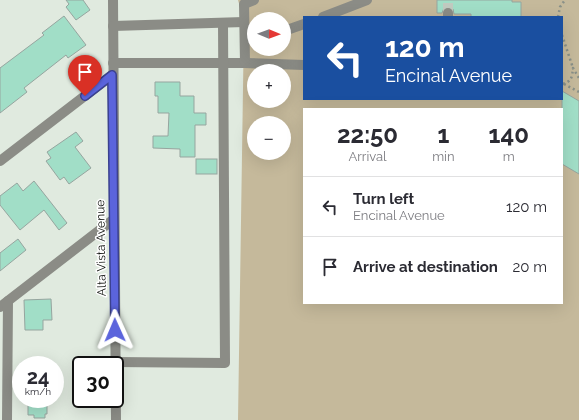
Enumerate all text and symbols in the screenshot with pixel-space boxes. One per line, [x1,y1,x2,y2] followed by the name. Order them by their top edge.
[247,12,291,56] north arrow
[247,12,291,160] map controls
[385,31,465,64] text: 120 m
[319,32,371,84] icon: left
[68,55,102,96] pin
[74,61,96,83] icon: arrive
[247,64,291,108] button: +
[385,65,512,86] text: Encinal Avenue
[247,116,291,160] button: −
[337,120,398,149] text: 22:50
[437,120,449,149] text: 1
[489,120,529,149] text: 140
[349,149,387,164] text: Arrival
[432,149,455,164] text: min
[503,149,515,164] text: m
[353,190,414,208] text: Turn left
[319,196,341,218] icon: left
[506,198,547,216] text: 120 m
[93,200,109,296] street label: Alta Vista Avenue
[353,208,445,223] text: Encinal Avenue
[319,256,341,278] icon: arrive
[353,258,498,276] text: Arrive at destination
[512,258,547,276] text: 20 m
[94,309,136,351] position arrow
[72,356,124,408] speed limit sign: 30
[27,365,49,389] text: 24
[25,386,51,397] text: km/h

